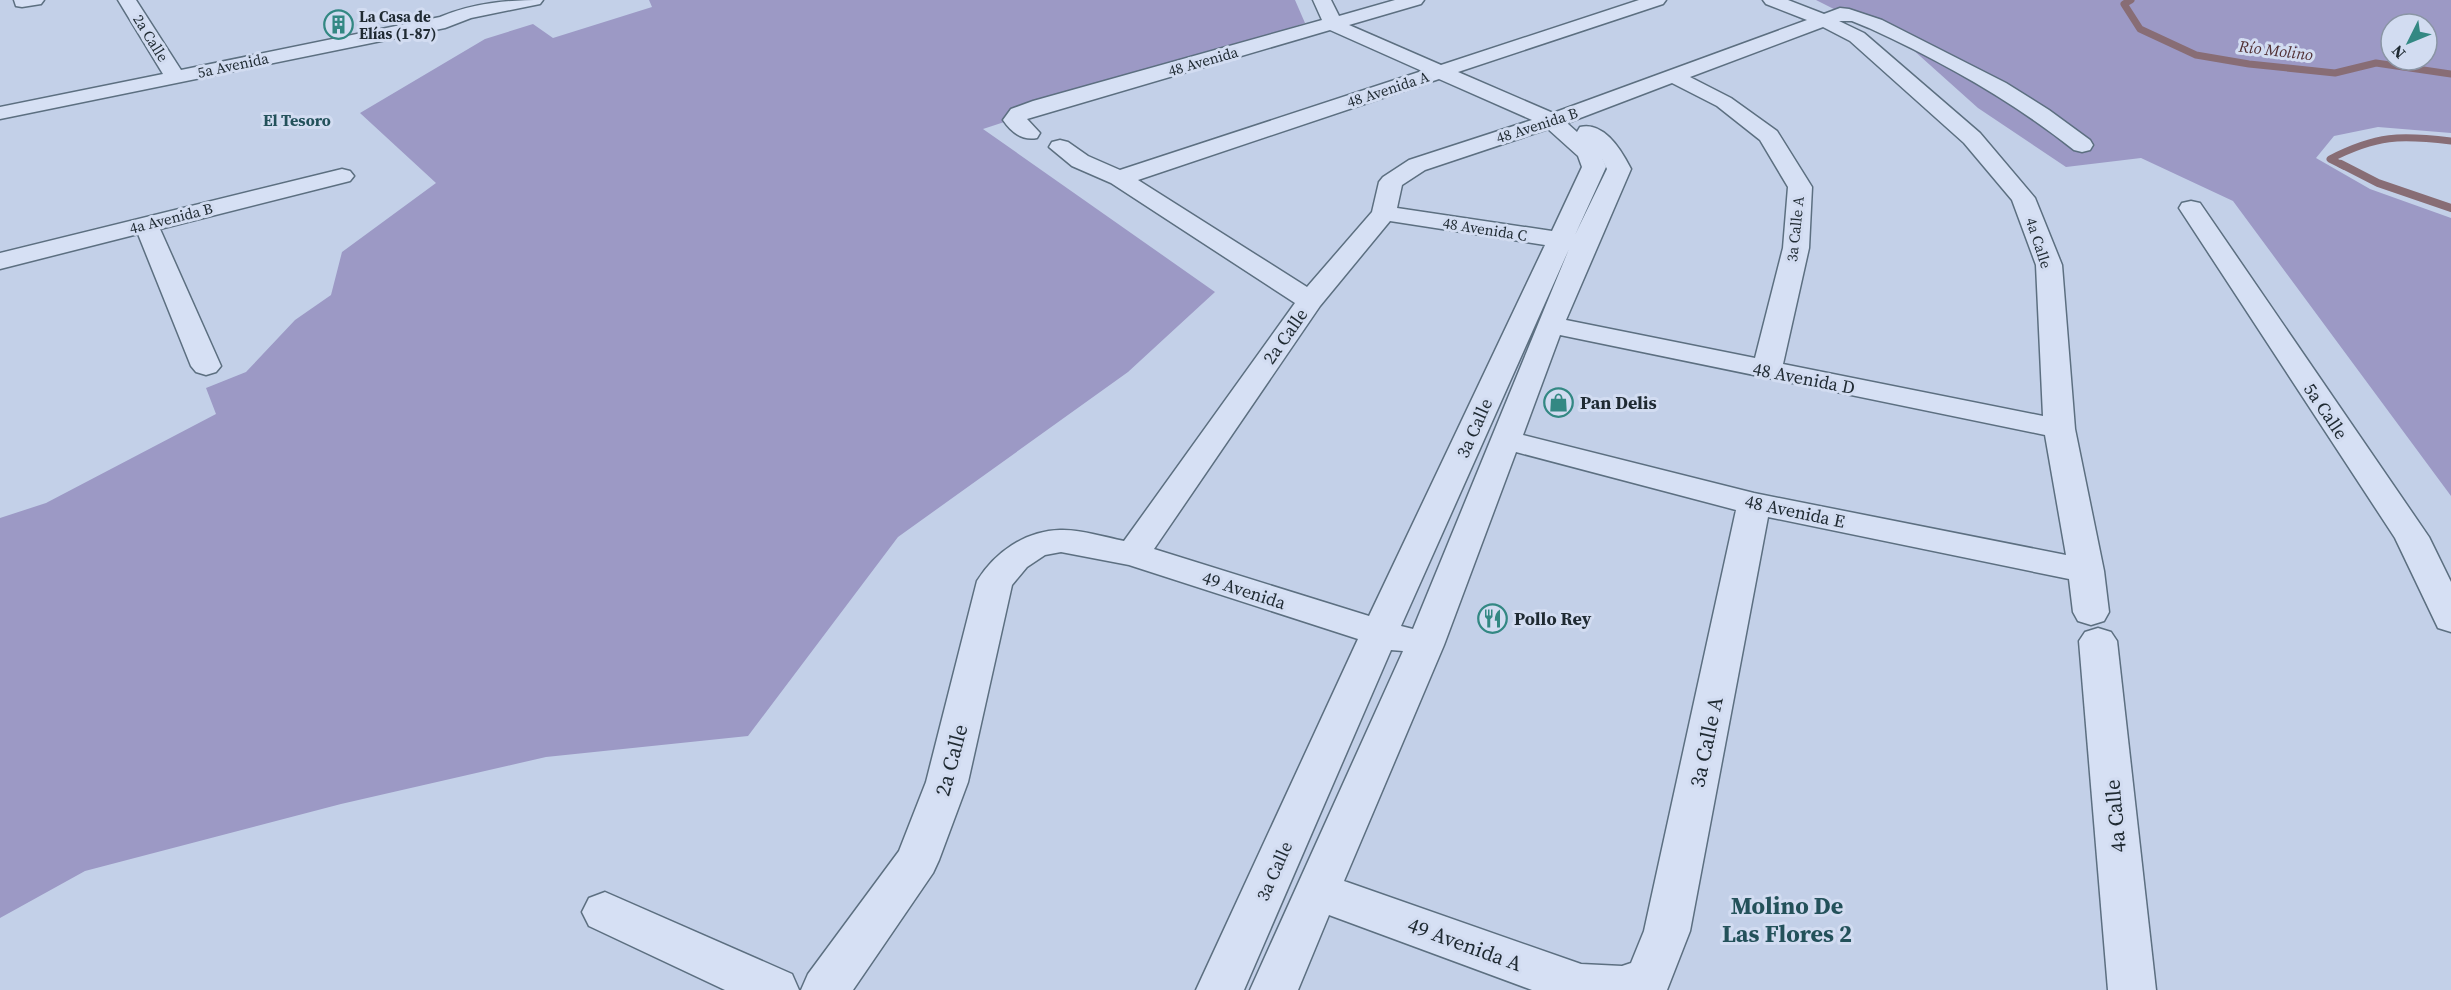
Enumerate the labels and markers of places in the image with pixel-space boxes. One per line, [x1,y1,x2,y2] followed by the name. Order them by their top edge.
[359,6,436,44] place label: La Casa de Elías (1-87)
[322,9,354,41] building icon: La Casa de Elías (1-87)
[1543,386,1575,418] shop icon: Pan Delis
[1580,390,1657,415] place label: Pan Delis
[1477,602,1509,634] restaurant icon: Pollo Rey
[1514,606,1592,631] place label: Pollo Rey

